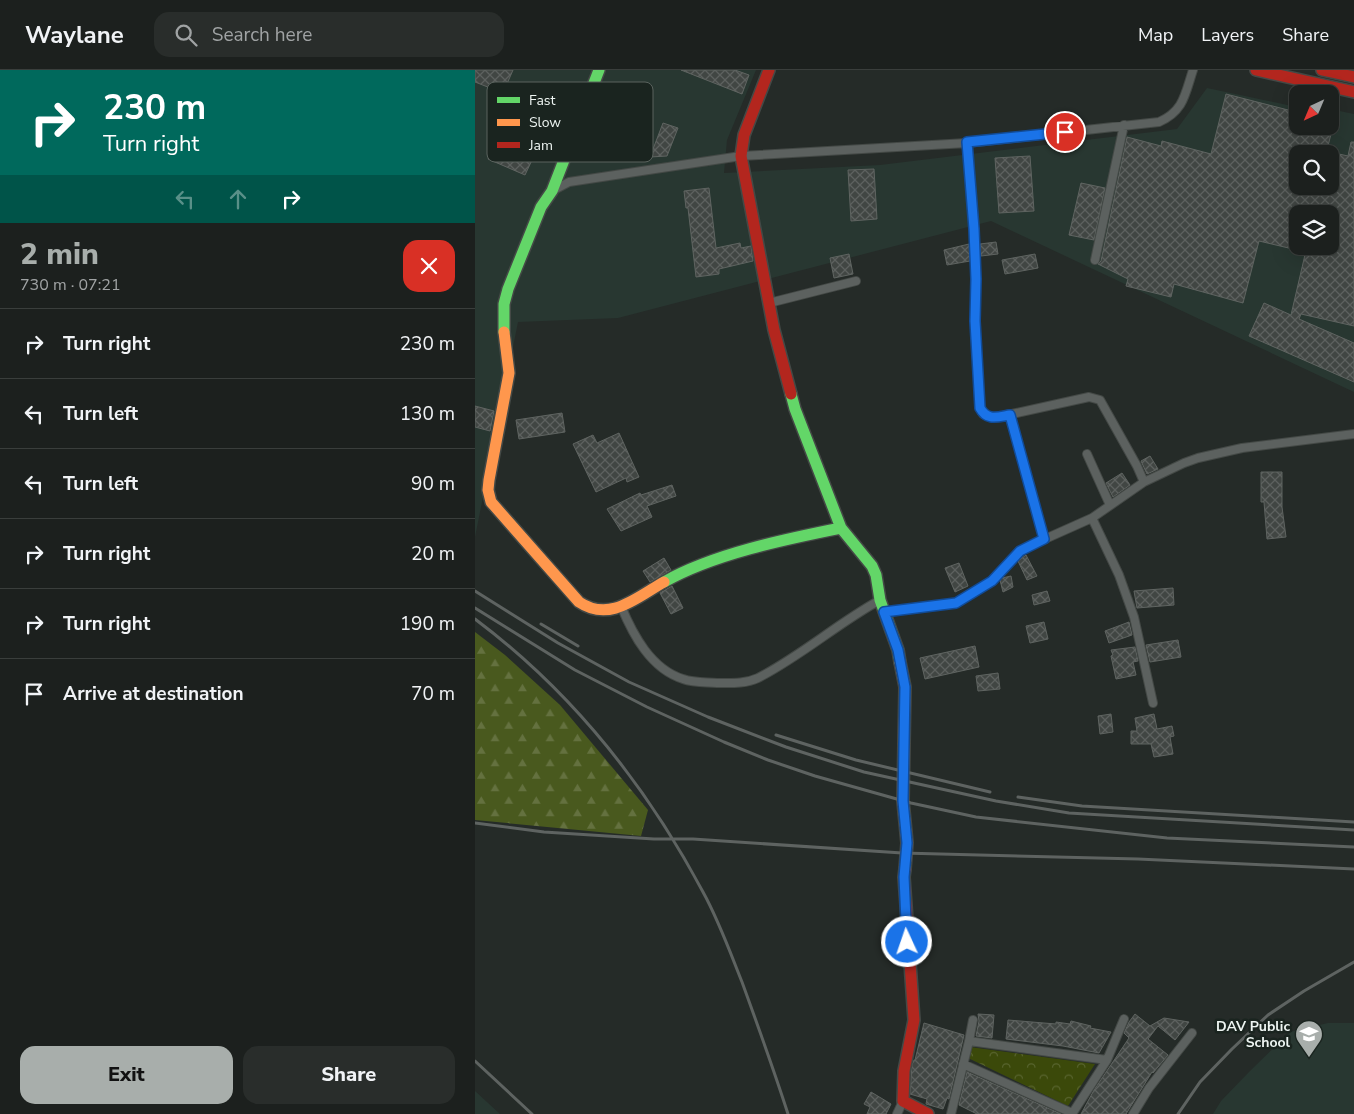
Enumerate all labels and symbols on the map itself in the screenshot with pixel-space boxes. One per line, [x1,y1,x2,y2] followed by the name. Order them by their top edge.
[487,82,653,162] legend
[1289,85,1339,135] north arrow
[529,91,555,110] text: Fast
[1044,111,1086,153] pin
[529,113,561,132] text: Slow
[528,136,553,155] text: Jam
[880,915,932,967] position arrow
[1216,1017,1291,1052] place label: DAV Public School
[1294,1019,1324,1058] school or university icon: DAV Public School

